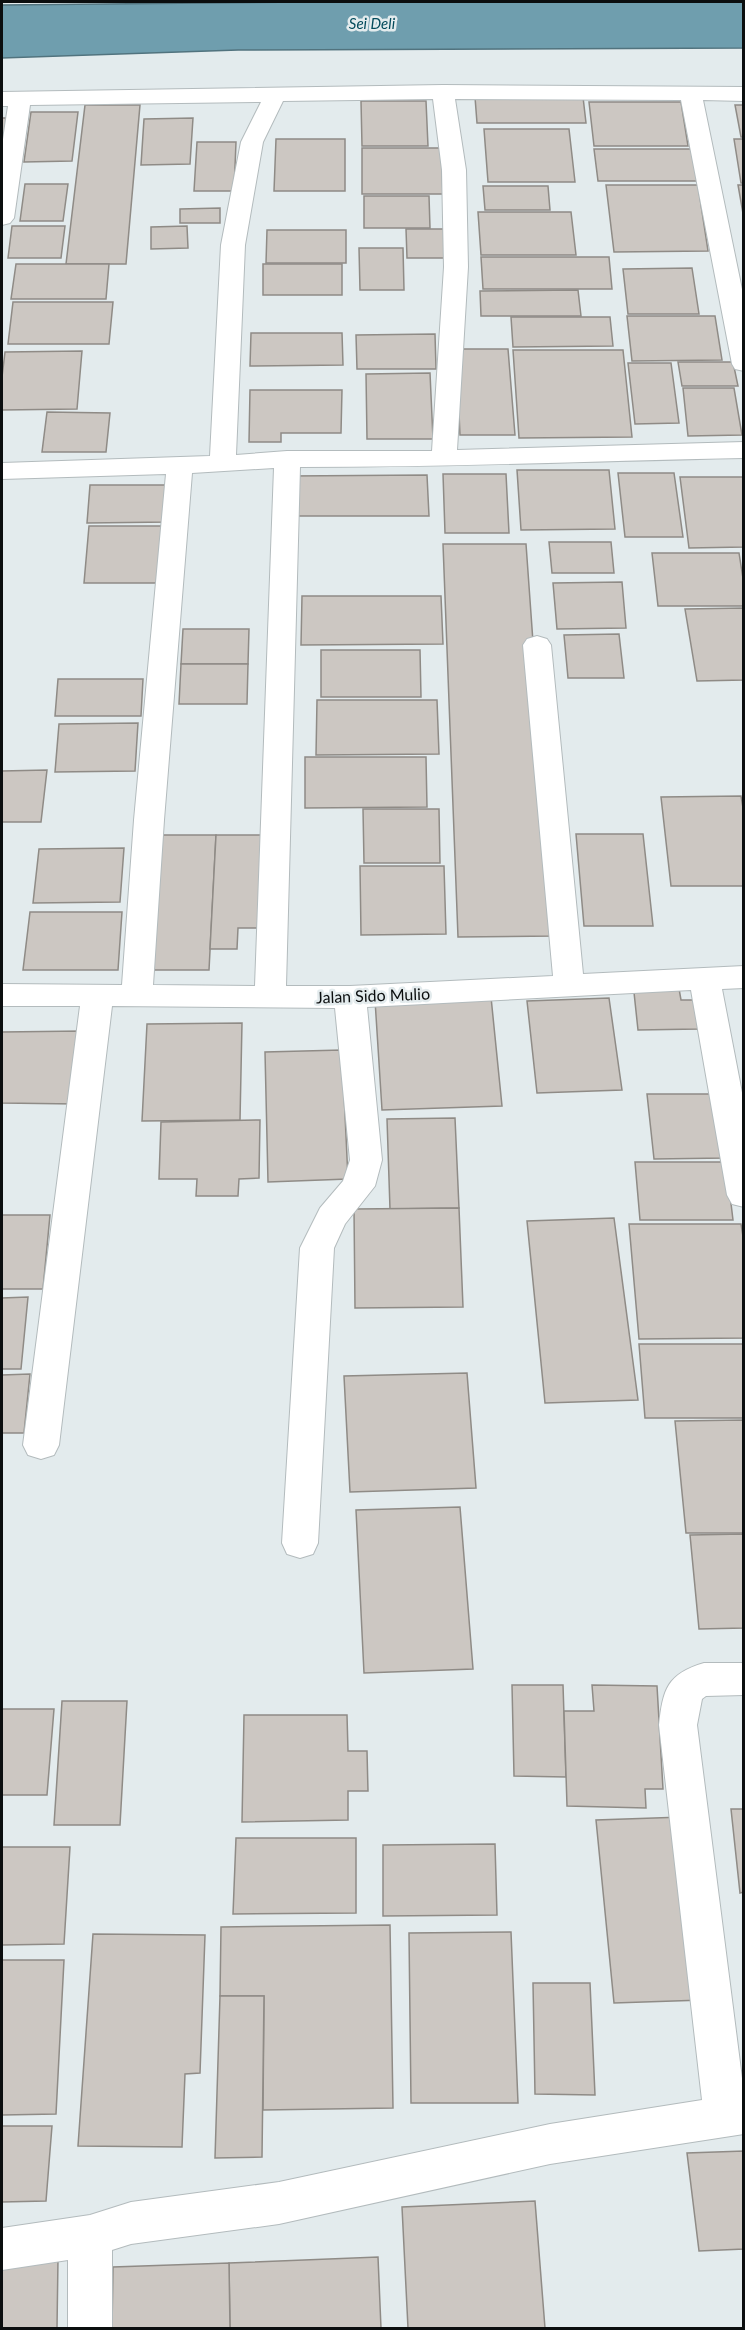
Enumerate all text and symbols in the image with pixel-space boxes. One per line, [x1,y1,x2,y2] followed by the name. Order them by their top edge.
[349,14,396,32] water label: Sei Deli
[316,984,430,1006] street label: Jalan Sido Mulio

